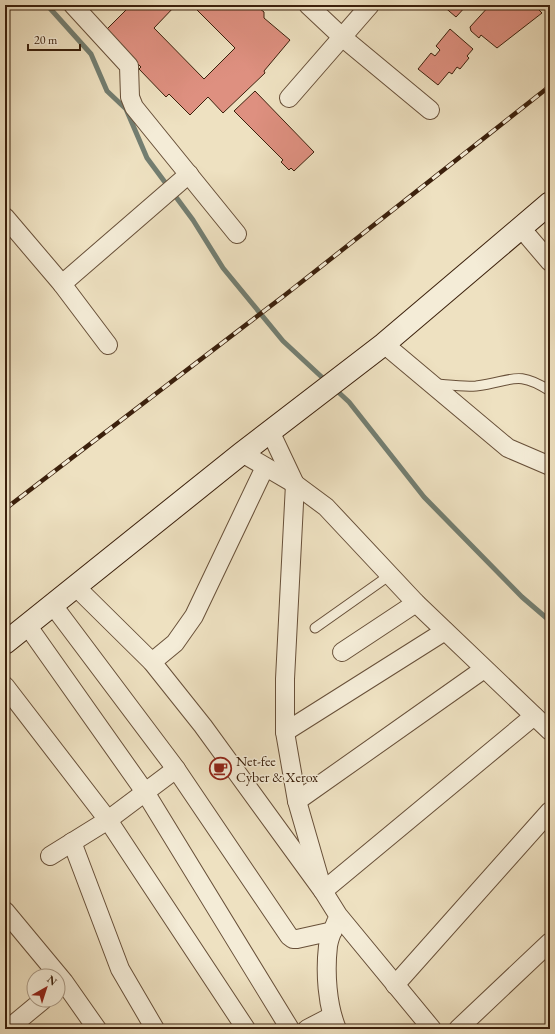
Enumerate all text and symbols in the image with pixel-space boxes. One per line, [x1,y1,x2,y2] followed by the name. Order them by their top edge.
[28,26,80,52] scale bar
[34,32,58,48] text: 20 m
[236,752,318,786] place label: Net-fee Cyber & Xerox
[207,756,233,782] cafe icon: Net-fee Cyber & Xerox
[26,968,66,1008] north arrow
[44,972,60,989] text: N

